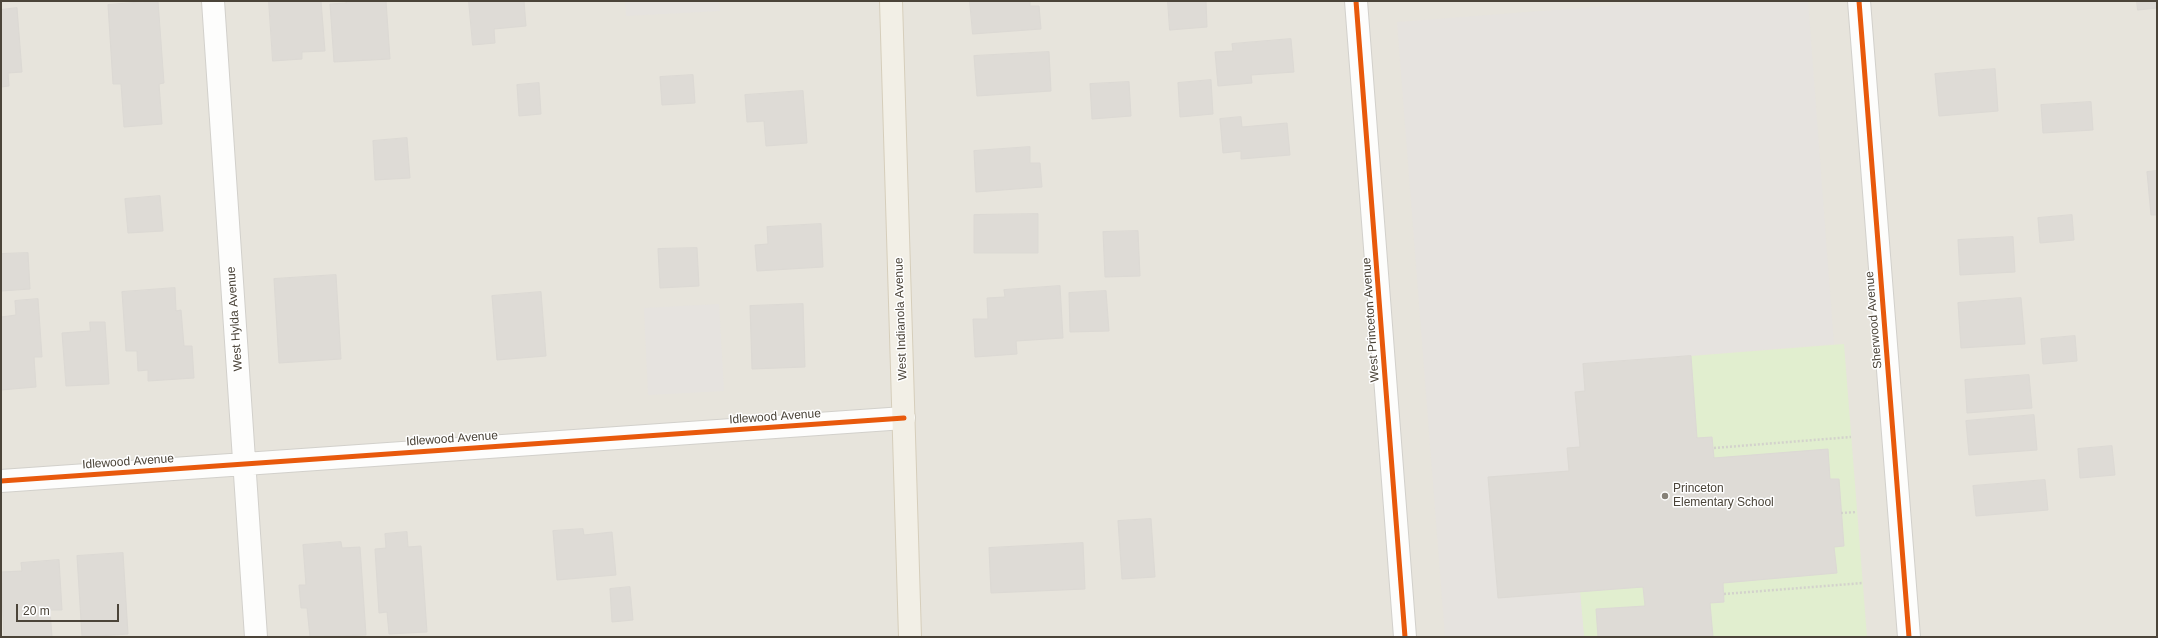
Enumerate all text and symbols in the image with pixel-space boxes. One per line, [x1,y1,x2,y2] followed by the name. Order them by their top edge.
[892,257,910,381] street label: West Indianola Avenue
[1359,257,1383,383] street label: West Princeton Avenue
[224,266,246,372] street label: West Hylda Avenue
[1863,271,1885,369] street label: Sherwood Avenue
[729,407,821,427] street label: Idlewood Avenue
[406,429,498,449] street label: Idlewood Avenue
[82,452,174,472] street label: Idlewood Avenue
[1673,482,1774,510] place label: Princeton Elementary School
[1660,491,1670,501] marker: Princeton Elementary School
[18,596,121,622] scale bar
[23,604,50,618] text: 20 m

